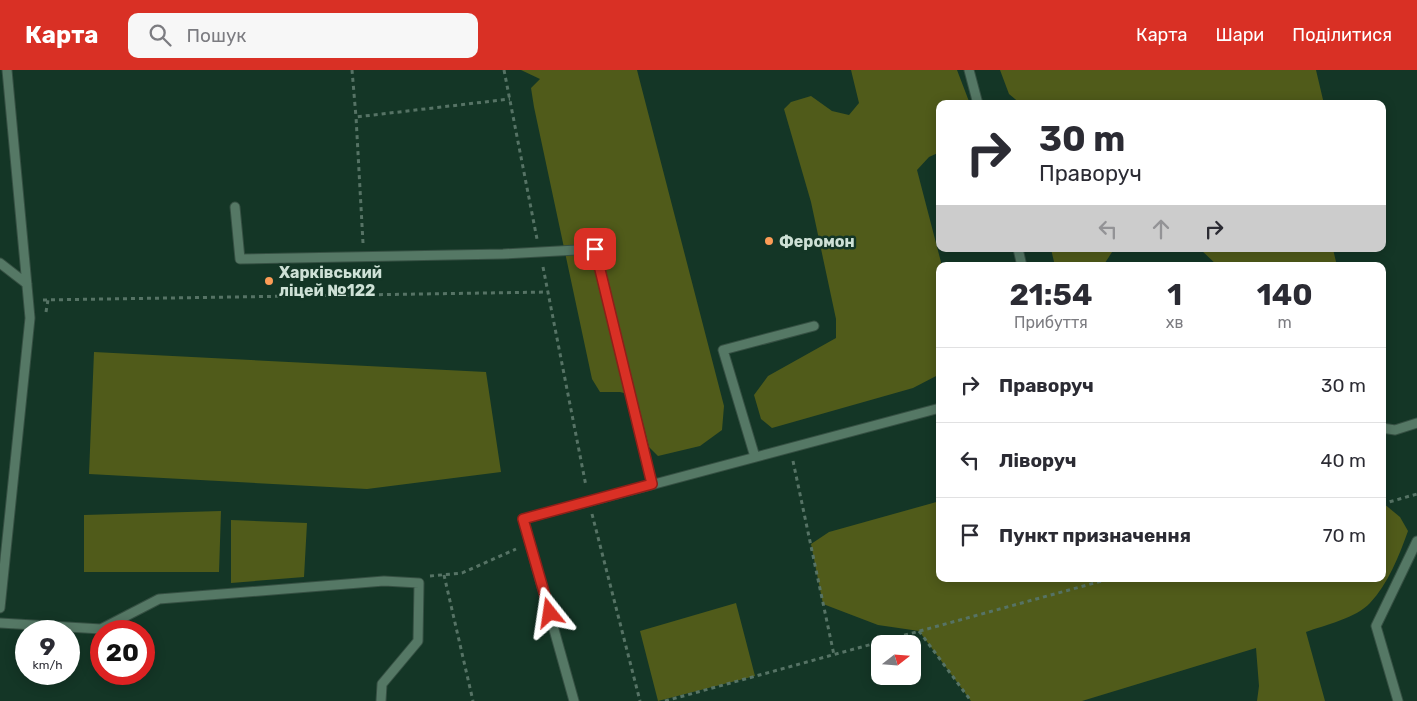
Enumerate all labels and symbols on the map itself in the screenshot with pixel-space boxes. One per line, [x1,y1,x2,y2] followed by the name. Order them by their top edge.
[574,228,616,270] pin
[779,232,855,251] place label: Феромон
[763,235,775,247] marker: Феромон
[279,263,382,300] place label: Харківський ліцей №122
[263,275,275,287] marker: Харківський ліцей №122
[523,586,575,638] position arrow
[90,620,155,685] speed limit sign: 20
[871,635,921,685] north arrow

